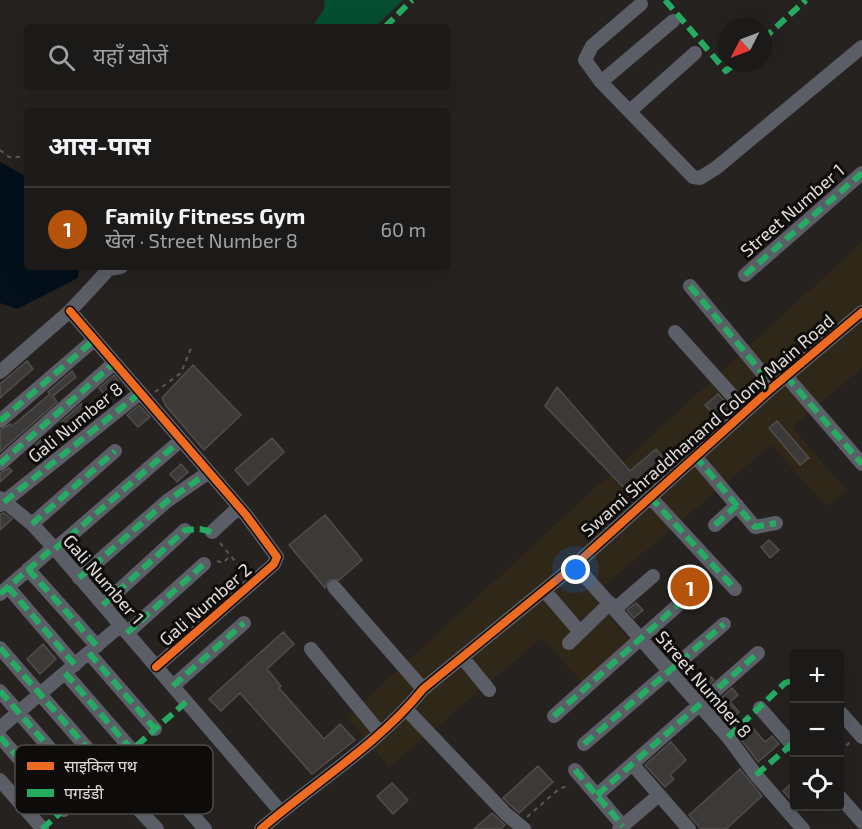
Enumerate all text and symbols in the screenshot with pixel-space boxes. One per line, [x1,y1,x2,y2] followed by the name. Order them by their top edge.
[718,18,772,72] north arrow
[24,24,450,90] search box
[45,41,78,74] icon: search
[93,42,168,68] text: यहाँ खोजें
[48,129,151,160] text: आस-पास
[735,159,849,261] street label: Street Number 1
[105,202,305,228] text: Family Fitness Gym
[63,217,72,241] text: 1
[381,217,426,241] text: 60 m
[105,228,298,252] text: खेल · Street Number 8
[576,309,838,541] street label: Swami Shraddhanand Colony Main Road
[23,377,127,467] street label: Gali Number 8
[59,530,149,628] street label: Gali Number 1
[561,555,590,584] your location
[155,558,255,650] street label: Gali Number 2
[670,564,710,610] pin: 1
[652,626,756,742] street label: Street Number 8
[790,649,844,811] map controls
[790,649,844,703] button: +
[790,703,844,757] button: −
[15,745,213,814] legend
[64,756,138,775] text: साइकिल पथ
[790,757,844,811] button: locate
[64,783,104,802] text: पगडंडी

